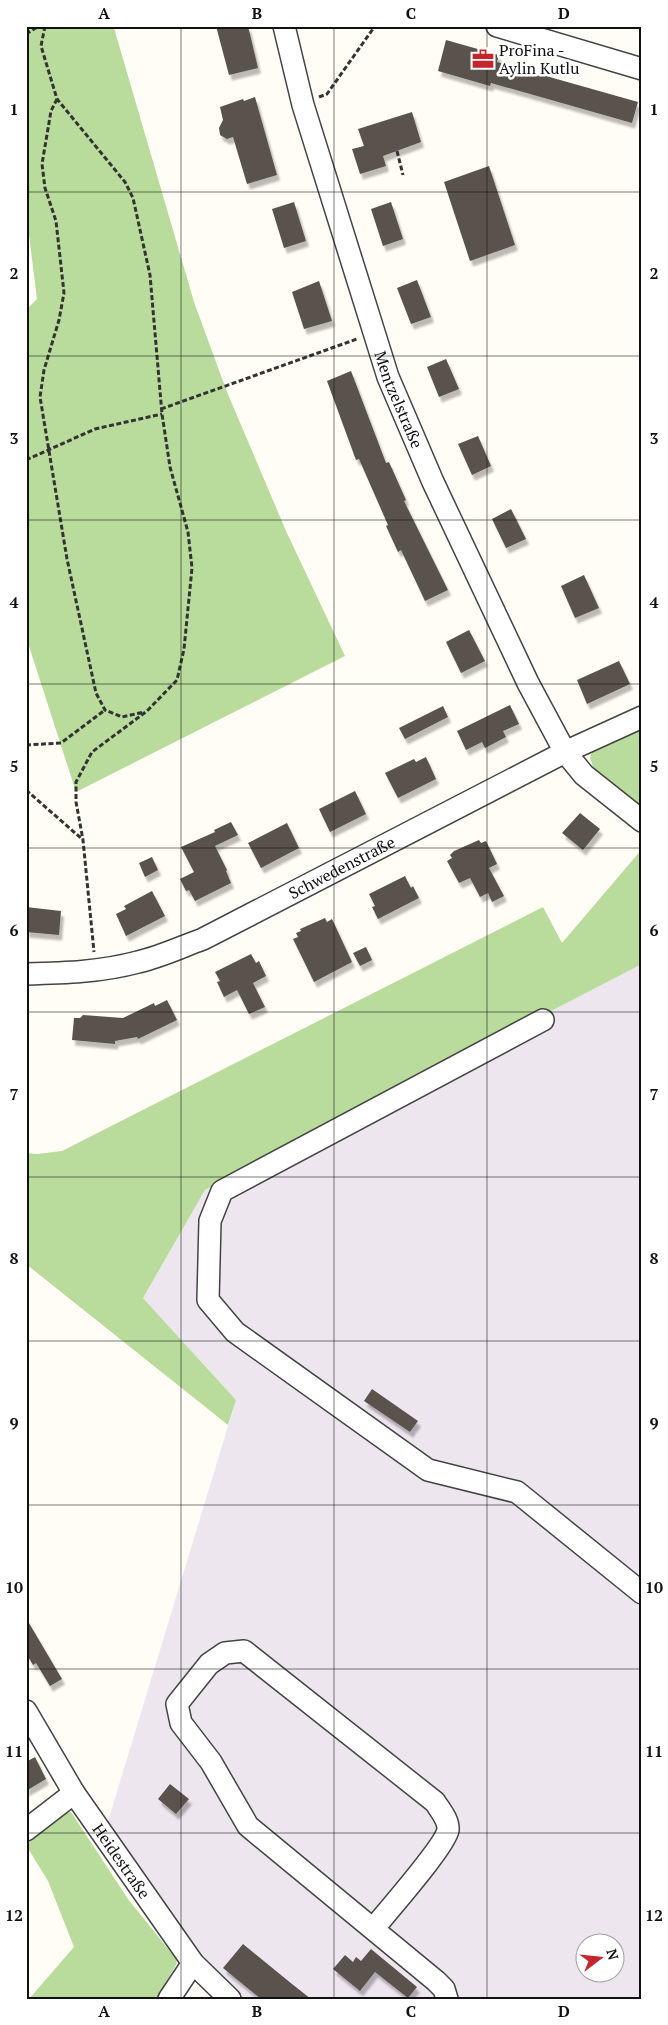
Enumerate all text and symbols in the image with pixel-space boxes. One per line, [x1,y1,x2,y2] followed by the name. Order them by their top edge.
[98,2,110,24] text: A
[252,2,262,24] text: B
[406,2,416,24] text: C
[558,2,570,24] text: D
[499,39,579,79] place label: ProFina - Aylin Kutlu
[470,46,496,72] office icon: ProFina - Aylin Kutlu
[9,98,19,120] text: 1
[649,98,659,120] text: 1
[9,262,19,284] text: 2
[649,262,659,284] text: 2
[369,348,428,452] street label: Mentzelstraße
[9,427,19,449] text: 3
[649,427,659,449] text: 3
[9,591,19,613] text: 4
[649,591,659,613] text: 4
[9,755,19,777] text: 5
[649,755,659,777] text: 5
[285,831,399,904] street label: Schwedenstraße
[9,919,19,941] text: 6
[649,919,659,941] text: 6
[9,1083,19,1105] text: 7
[649,1083,659,1105] text: 7
[9,1247,19,1269] text: 8
[649,1247,659,1269] text: 8
[9,1412,19,1434] text: 9
[649,1412,659,1434] text: 9
[5,1576,23,1598] text: 10
[645,1576,663,1598] text: 10
[5,1740,23,1762] text: 11
[645,1740,663,1762] text: 11
[88,1819,156,1903] street label: Heidestraße
[5,1904,23,1926] text: 12
[645,1904,663,1926] text: 12
[576,1932,626,1982] north arrow
[602,1947,624,1962] text: N
[98,2000,110,2022] text: A
[252,2000,262,2022] text: B
[406,2000,416,2022] text: C
[558,2000,570,2022] text: D

